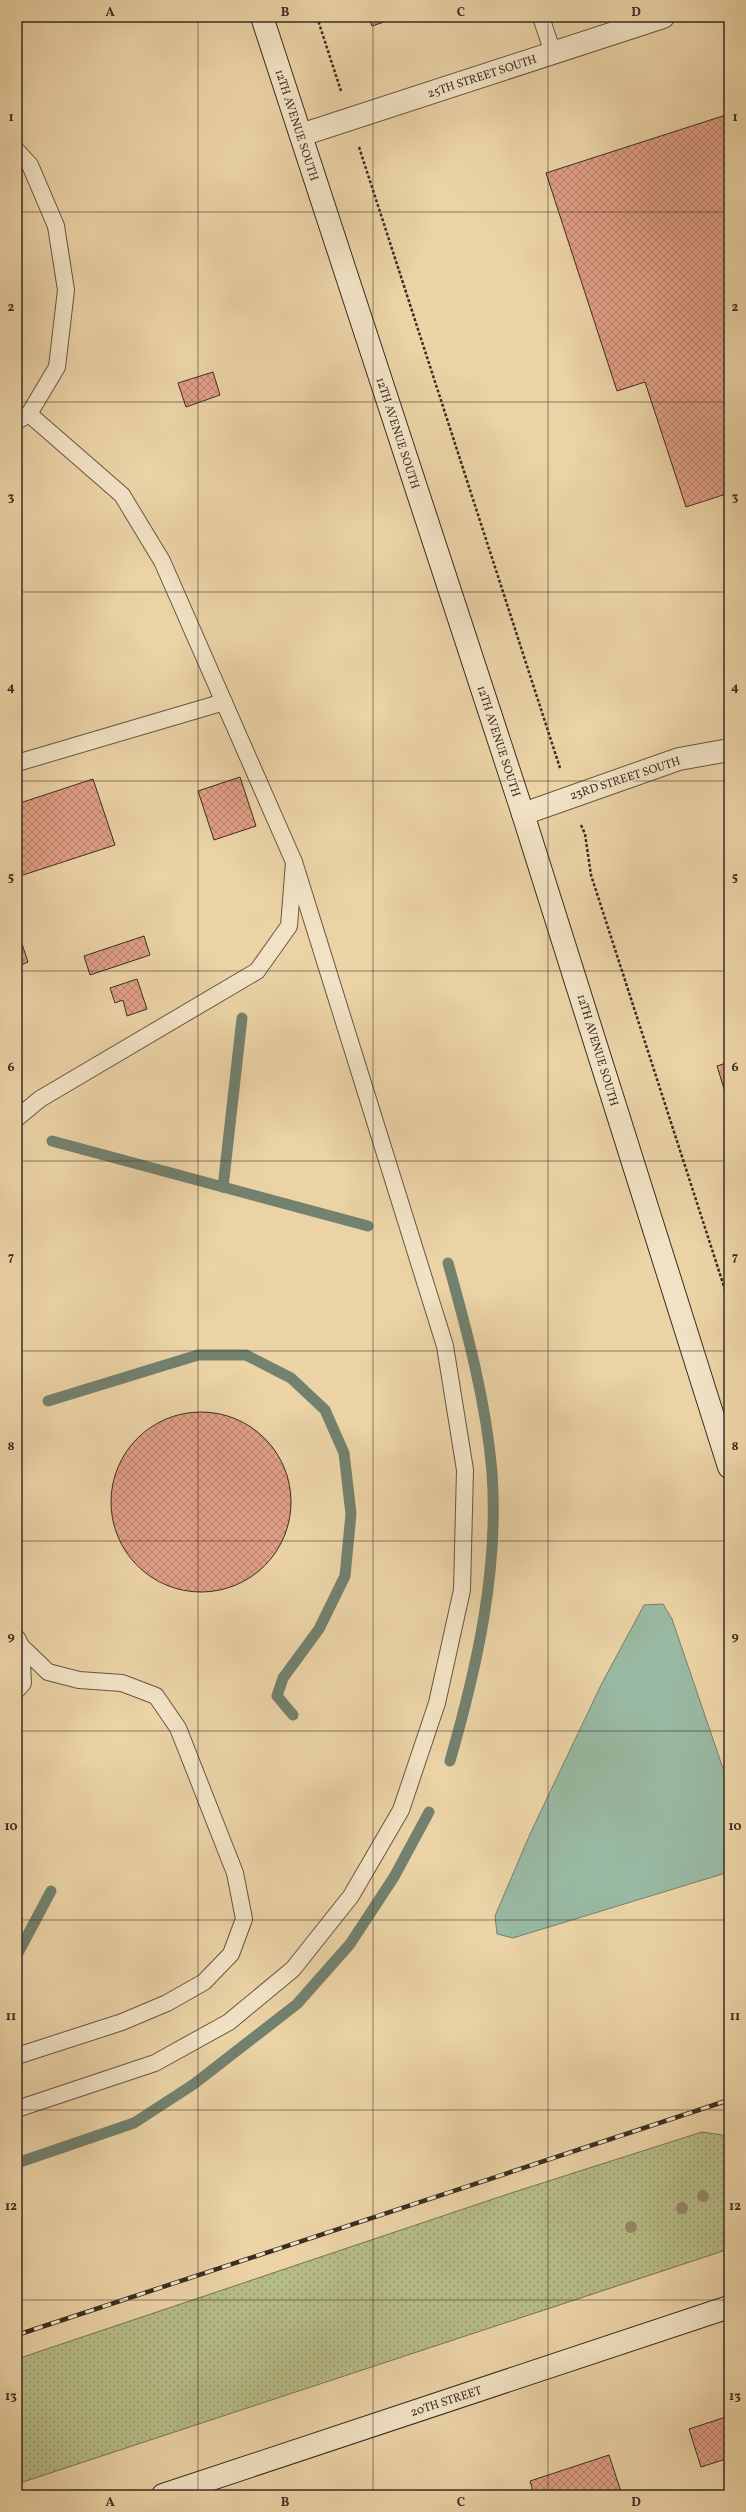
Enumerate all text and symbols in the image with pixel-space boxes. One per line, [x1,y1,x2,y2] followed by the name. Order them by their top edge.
[105,4,115,22] text: A
[281,4,290,22] text: B
[457,4,465,22] text: C
[631,4,641,22] text: D
[426,52,539,102] street label: 25TH STREET SOUTH
[270,68,322,183] street label: 12TH AVENUE SOUTH
[8,109,14,127] text: 1
[732,109,738,127] text: 1
[8,299,15,317] text: 2
[732,299,739,317] text: 2
[371,376,423,491] street label: 12TH AVENUE SOUTH
[8,489,15,507] text: 3
[732,489,739,507] text: 3
[7,679,15,697] text: 4
[731,679,739,697] text: 4
[472,684,524,799] street label: 12TH AVENUE SOUTH
[568,754,683,804] street label: 23RD STREET SOUTH
[8,869,14,887] text: 5
[732,869,738,887] text: 5
[572,992,622,1108] street label: 12TH AVENUE SOUTH
[7,1059,15,1077] text: 6
[731,1059,739,1077] text: 6
[8,1249,14,1267] text: 7
[732,1249,738,1267] text: 7
[7,1438,15,1456] text: 8
[731,1438,739,1456] text: 8
[7,1628,15,1646] text: 9
[731,1628,739,1646] text: 9
[4,1818,18,1836] text: 10
[728,1818,742,1836] text: 10
[6,2008,16,2026] text: 11
[730,2008,740,2026] text: 11
[5,2198,17,2216] text: 12
[729,2198,741,2216] text: 12
[409,2383,484,2421] street label: 20TH STREET
[5,2388,17,2406] text: 13
[729,2388,741,2406] text: 13
[105,2494,115,2512] text: A
[281,2494,290,2512] text: B
[457,2494,465,2512] text: C
[631,2494,641,2512] text: D

